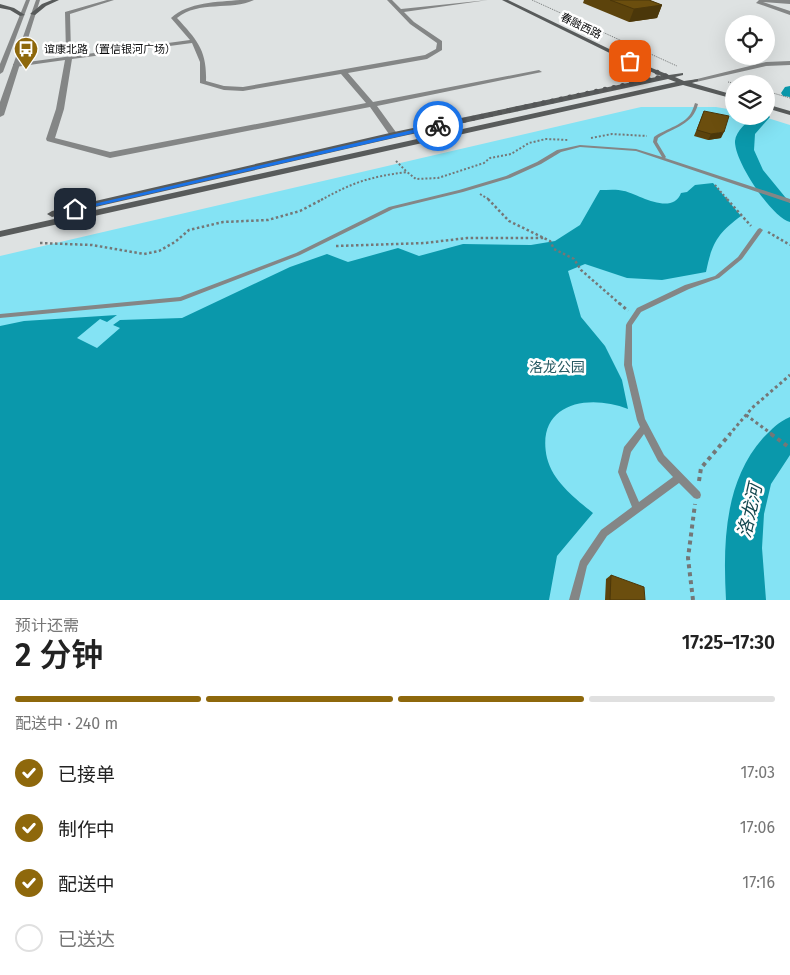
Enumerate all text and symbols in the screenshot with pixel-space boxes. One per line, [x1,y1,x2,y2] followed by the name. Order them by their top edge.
[558,11,604,41] street label: 春融西路
[725,15,775,125] map controls
[725,15,775,65] button: locate
[13,36,39,70] bus stop icon: 谊康北路（置信银河广场）
[609,40,651,82] pin
[44,43,176,56] place label: 谊康北路（置信银河广场）
[616,47,644,75] icon: bag
[725,75,775,125] button: layers
[413,101,463,151] courier
[424,112,452,140] icon: bike
[54,188,96,230] pin
[61,195,89,223] icon: home
[529,359,585,376] park label: 洛龙公园
[733,479,767,540] water label: 洛龙河
[15,616,79,635] text: 预计还需
[682,631,775,654] text: 17:25–17:30
[15,636,103,674] text: 2 分钟
[15,714,118,733] text: 配送中 · 240 m
[15,759,43,787] icon: check
[58,763,115,786] text: 已接单
[740,763,775,782] text: 17:03
[15,814,43,842] icon: check
[58,818,115,841] text: 制作中
[740,818,775,837] text: 17:06
[15,869,43,897] icon: check
[58,873,115,896] text: 配送中
[742,873,775,892] text: 17:16
[58,928,115,951] text: 已送达

